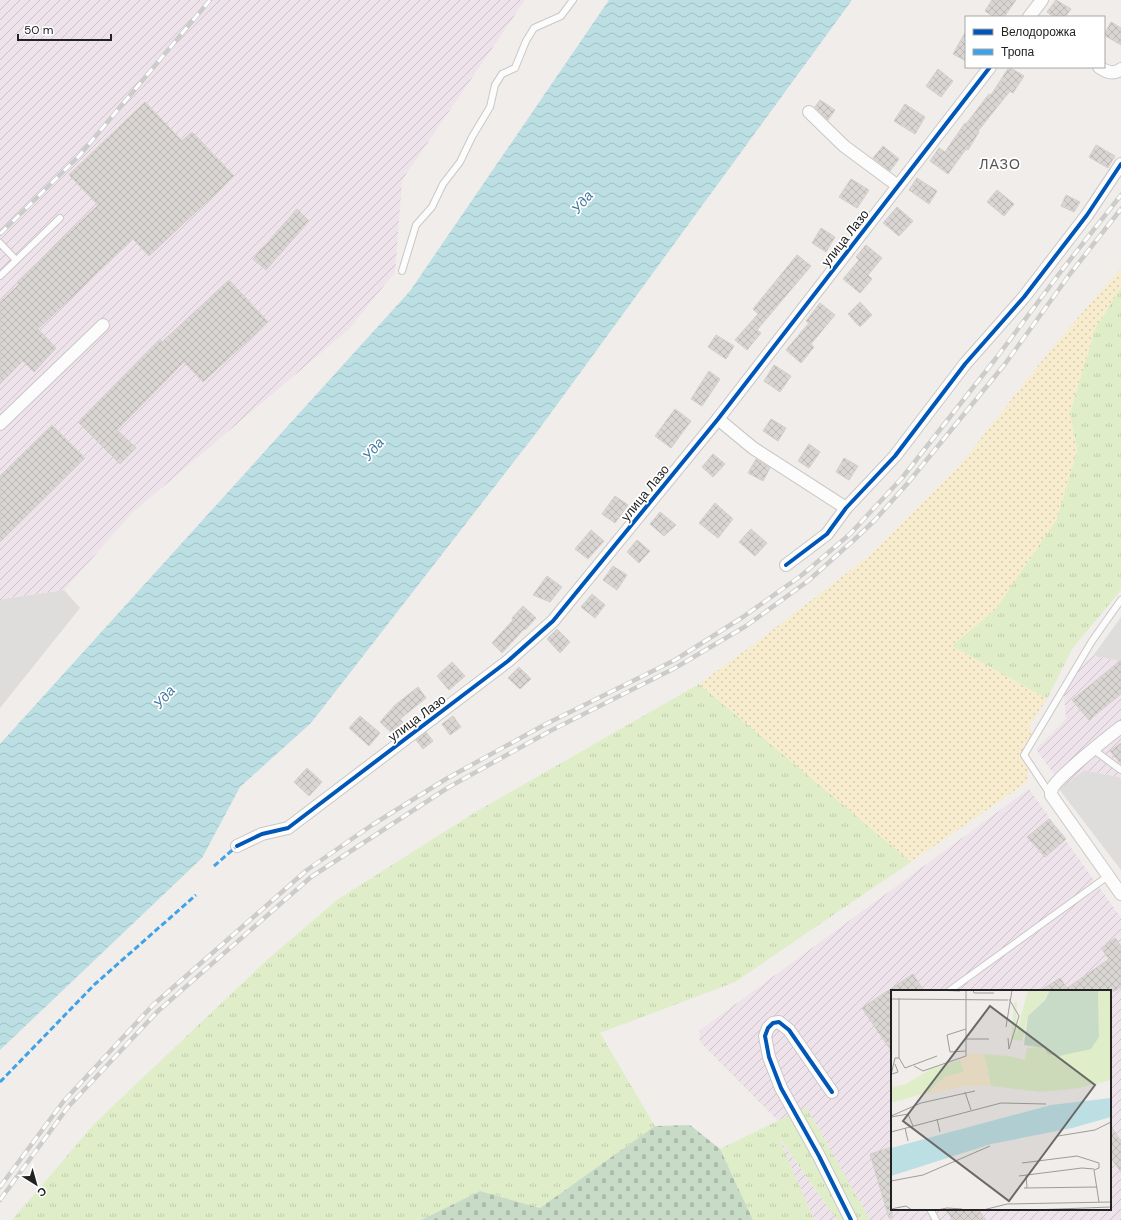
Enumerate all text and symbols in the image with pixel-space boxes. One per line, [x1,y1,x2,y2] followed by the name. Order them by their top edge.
[18,16,111,42] scale bar
[965,16,1105,68] legend
[24,22,53,38] text: 50 m
[1001,24,1076,40] text: Велодорожка
[1001,44,1035,60] text: Тропа
[979,155,1021,173] district label: ЛАЗО
[567,187,597,218] water label: Уда
[817,206,873,270] street label: улица Лазо
[358,434,388,465] water label: Уда
[617,461,673,525] street label: улица Лазо
[149,682,179,713] water label: Уда
[385,691,449,745] street label: улица Лазо
[891,990,1111,1210] inset map
[16,1164,56,1204] north arrow
[35,1184,49,1200] text: С

